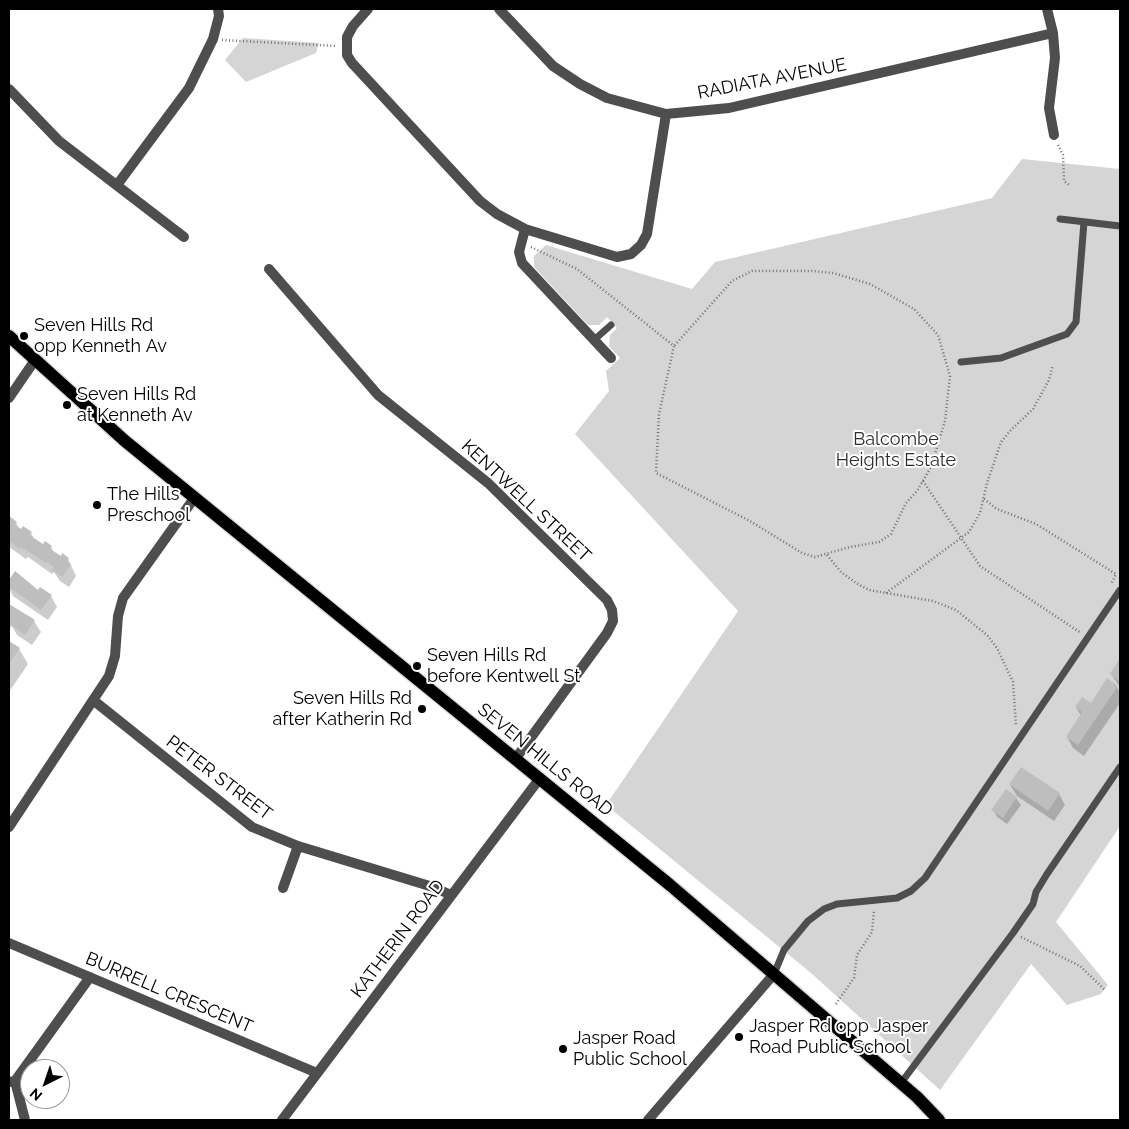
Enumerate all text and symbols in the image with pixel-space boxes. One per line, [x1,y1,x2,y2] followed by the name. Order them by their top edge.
[696,54,848,104] street label: RADIATA AVENUE
[34,315,167,358] place label: Seven Hills Rd opp Kenneth Av
[18,330,30,342] marker: Seven Hills Rd opp Kenneth Av
[77,384,196,426] place label: Seven Hills Rd at Kenneth Av
[61,399,73,411] marker: Seven Hills Rd at Kenneth Av
[836,429,956,472] park label: Balcombe Heights Estate
[457,435,595,567] street label: KENTWELL STREET
[107,484,190,526] place label: The Hills Preschool
[91,499,103,511] marker: The Hills Preschool
[427,645,580,688] place label: Seven Hills Rd before Kentwell St
[411,660,423,672] marker: Seven Hills Rd before Kentwell St
[273,688,412,731] place label: Seven Hills Rd after Katherin Rd
[473,699,617,821] street label: SEVEN HILLS ROAD
[416,703,428,715] marker: Seven Hills Rd after Katherin Rd
[162,731,276,825] street label: PETER STREET
[347,876,449,1002] street label: KATHERIN ROAD
[82,948,256,1038] street label: BURRELL CRESCENT
[749,1016,928,1058] place label: Jasper Rd opp Jasper Road Public School
[573,1028,687,1070] place label: Jasper Road Public School
[733,1031,745,1043] marker: Jasper Rd opp Jasper Road Public School
[557,1043,569,1055] marker: Jasper Road Public School
[20,1059,70,1109] north arrow
[27,1085,45,1104] text: N

